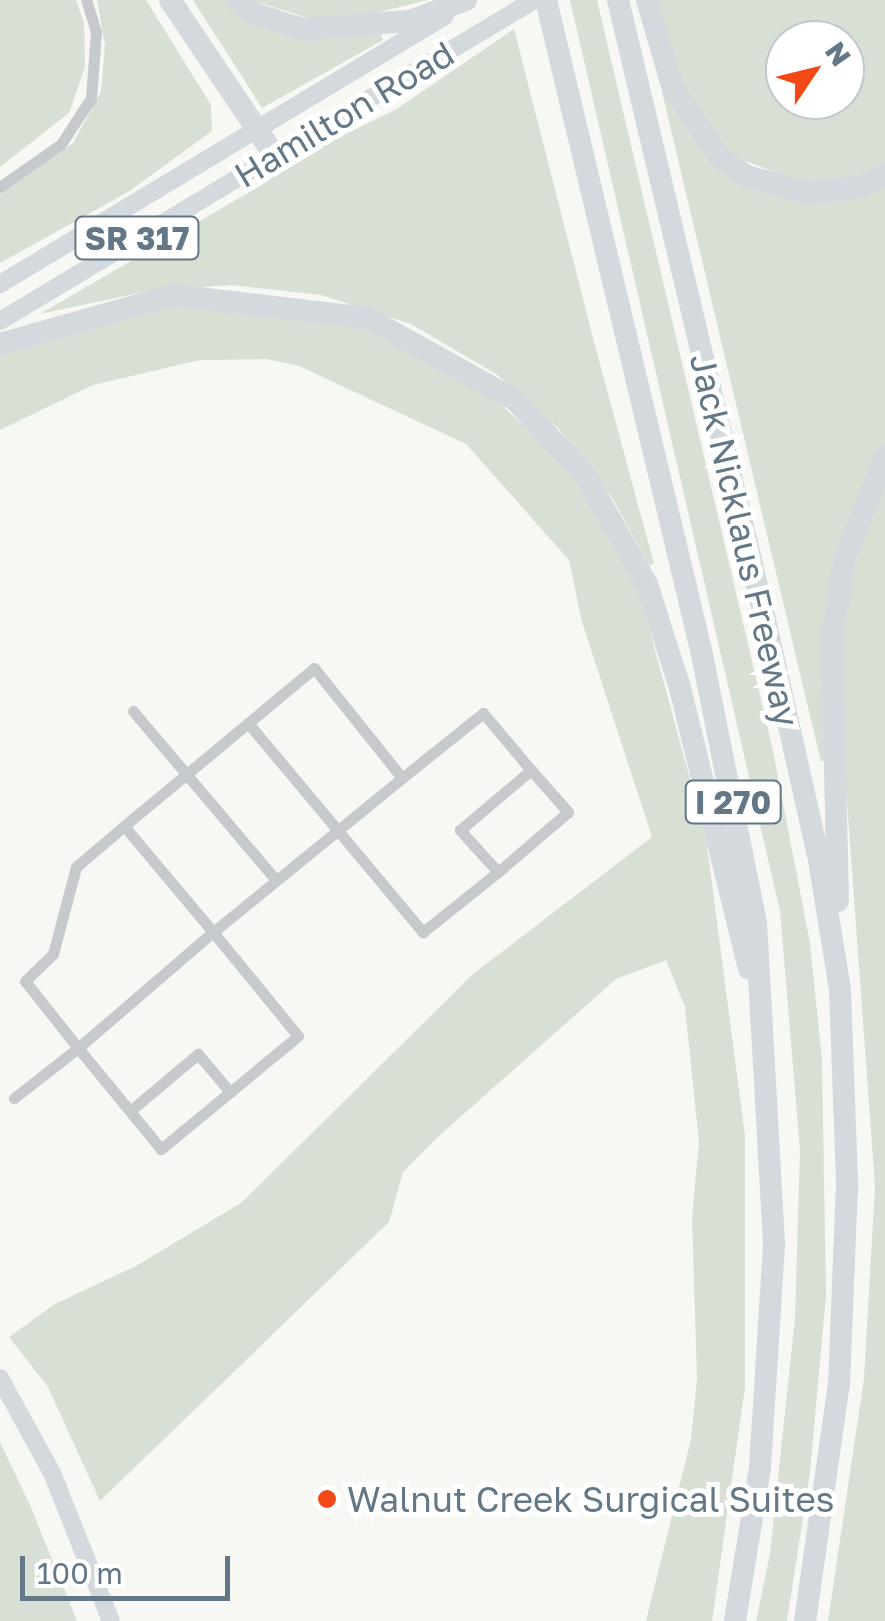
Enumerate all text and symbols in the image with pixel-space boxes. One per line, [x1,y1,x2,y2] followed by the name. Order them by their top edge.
[765,20,865,120] north arrow
[227,32,461,196] street label: Hamilton Road
[819,35,858,72] text: N
[72,211,202,265] road number: SR 317
[682,349,808,731] street label: Jack Nicklaus Freeway
[683,775,783,829] road number: I 270
[347,1478,834,1520] place label: Walnut Creek Surgical Suites
[316,1488,338,1510] marker: Walnut Creek Surgical Suites
[25,1536,235,1598] scale bar
[37,1555,123,1591] text: 100 m

